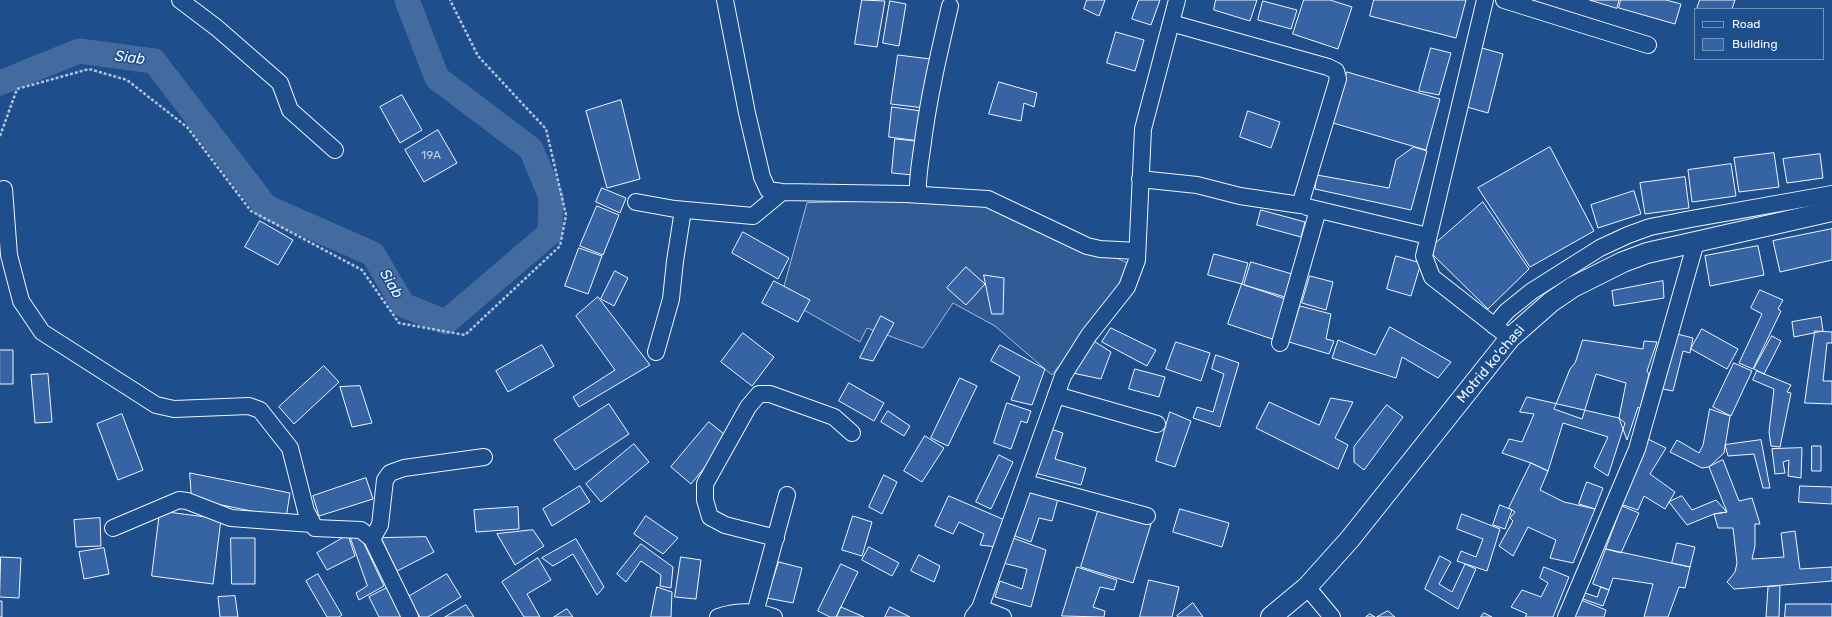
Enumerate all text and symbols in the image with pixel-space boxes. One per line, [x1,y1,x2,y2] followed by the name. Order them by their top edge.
[1694,8,1824,60] legend
[1732,17,1760,31] text: Road
[1732,37,1778,51] text: Building
[114,47,146,69] water label: Siab
[421,149,441,163] house number: 19A
[375,266,407,302] water label: Siab
[1453,322,1529,406] street label: Motrid ko'chasi

